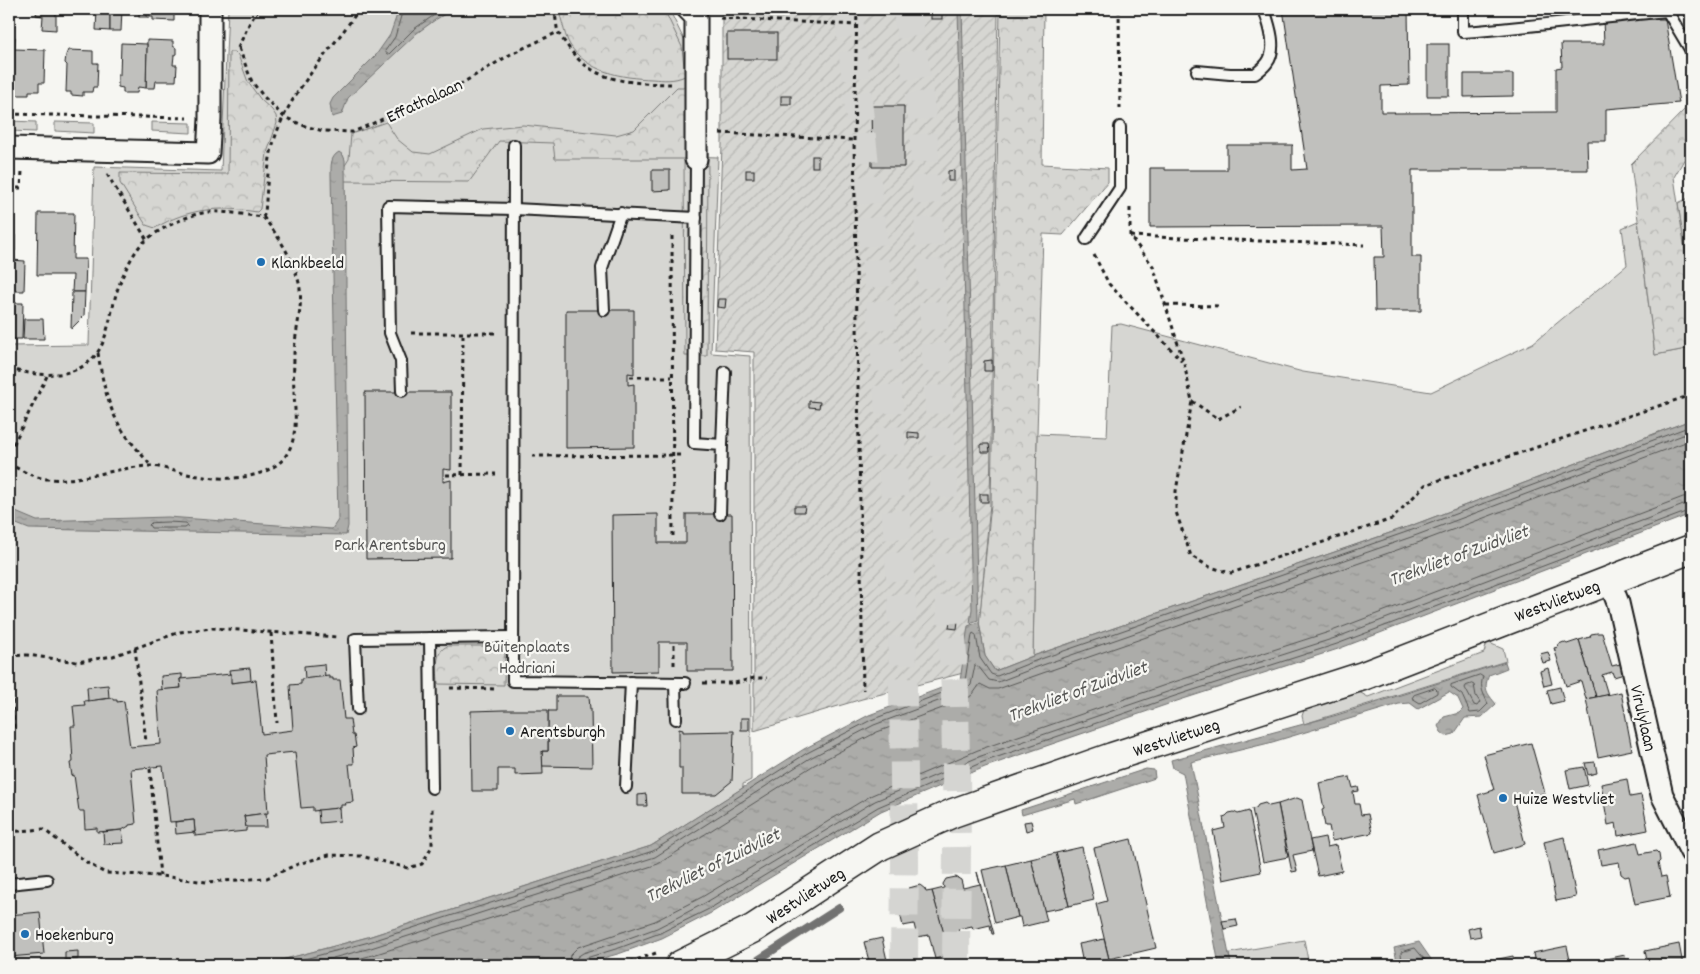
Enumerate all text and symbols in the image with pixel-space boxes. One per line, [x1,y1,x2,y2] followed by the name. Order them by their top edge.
[383,74,467,131] street label: Effathalaan
[271,252,344,277] place label: Klankbeeld
[255,256,267,268] marker: Klankbeeld
[1386,519,1534,595] water label: Trekvliet of Zuidvliet
[334,534,446,559] park label: Park Arentsburg
[1512,575,1604,630] street label: Westvlietweg
[484,636,570,682] park label: Buitenplaats Hadriani
[1005,655,1153,731] water label: Trekvliet of Zuidvliet
[1622,683,1661,754] street label: Virulylaan
[1130,714,1223,765] street label: Westvlietweg
[520,721,605,746] place label: Arentsburgh
[504,725,516,737] marker: Arentsburgh
[1513,788,1615,813] place label: Huize Westvliet
[1497,792,1509,804] marker: Huize Westvliet
[642,822,787,911] water label: Trekvliet of Zuidvliet
[762,862,851,932] street label: Westvlietweg
[35,924,114,949] place label: Hoekenburg
[19,928,31,940] marker: Hoekenburg

